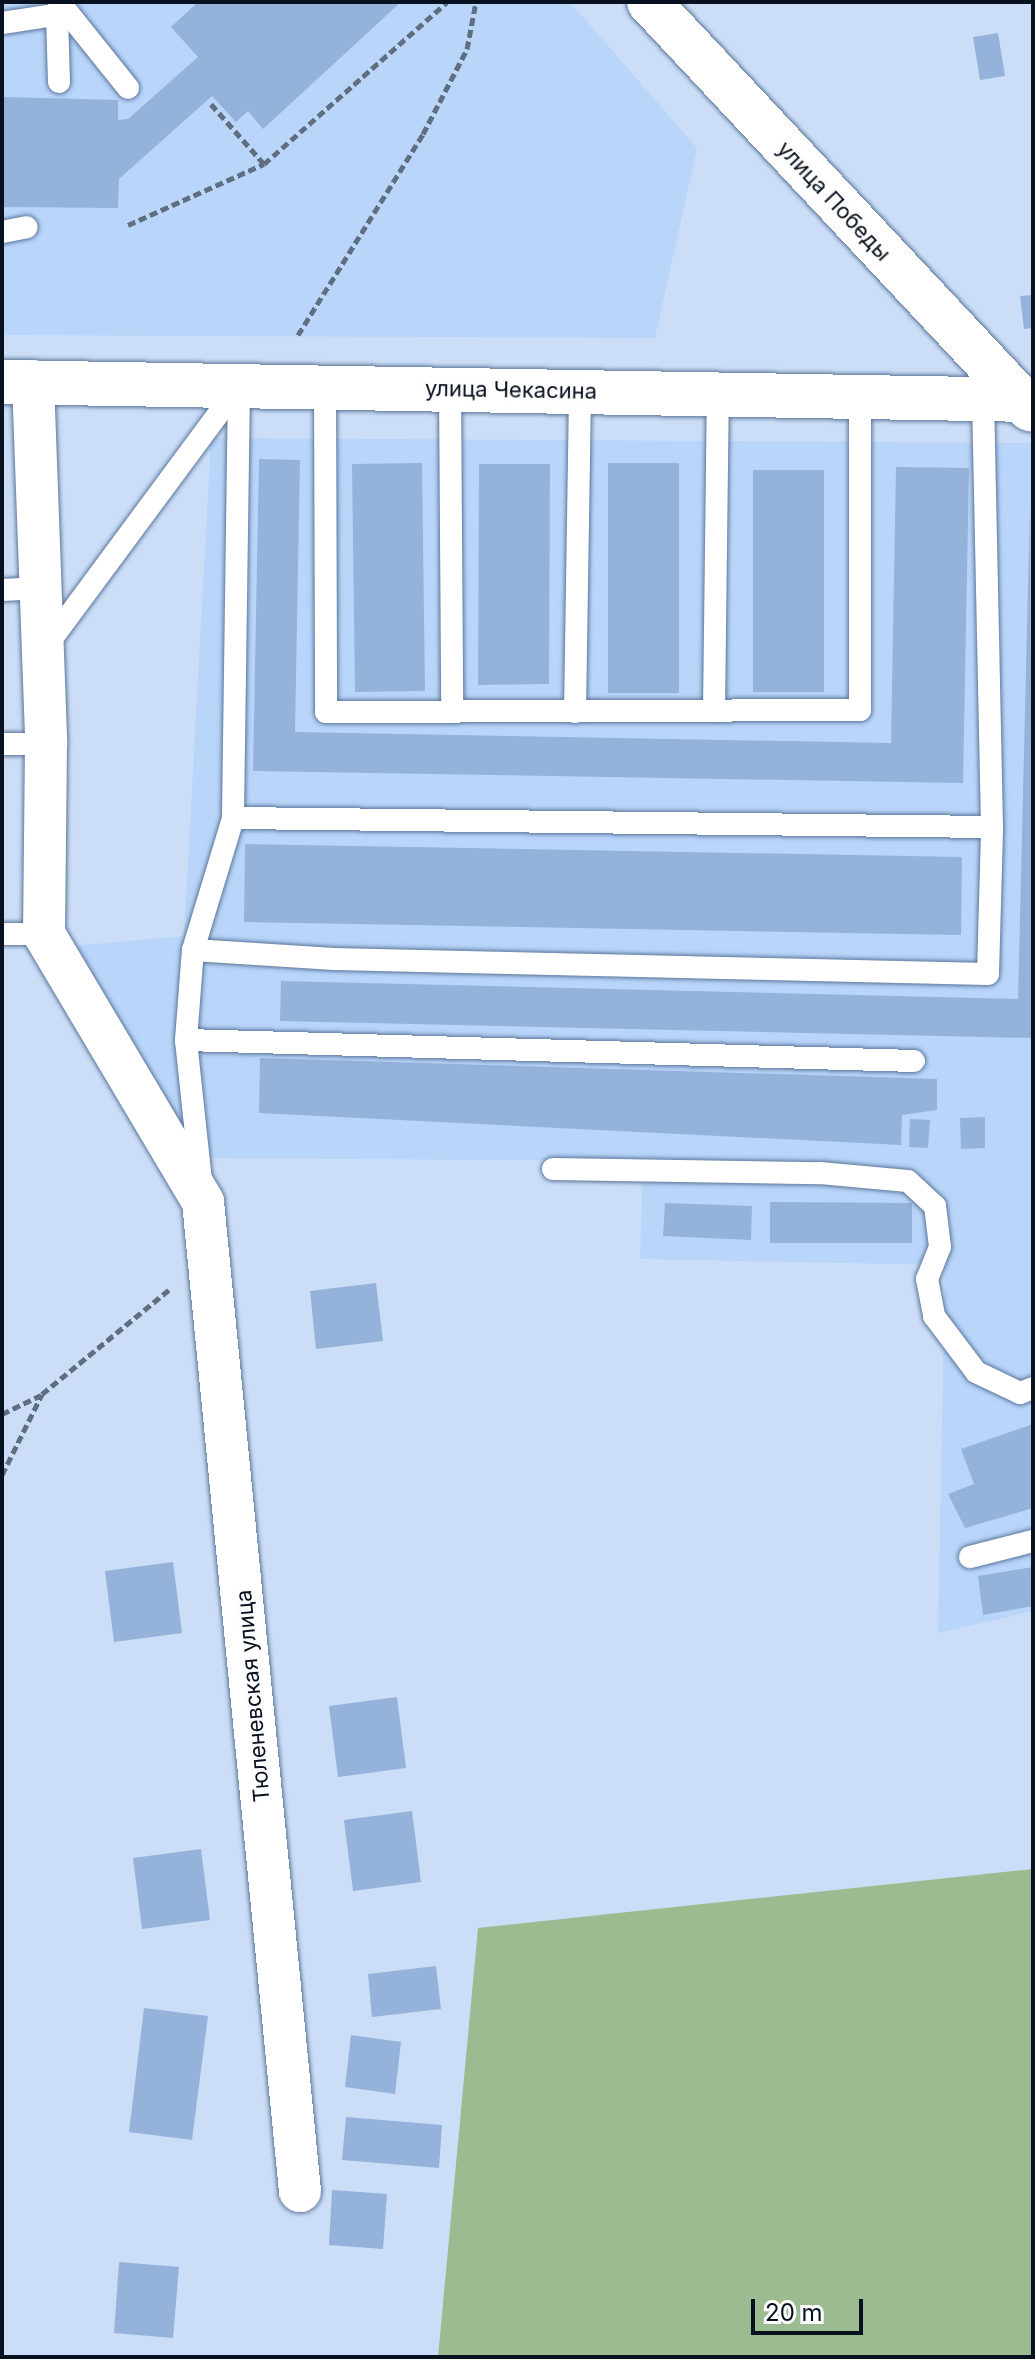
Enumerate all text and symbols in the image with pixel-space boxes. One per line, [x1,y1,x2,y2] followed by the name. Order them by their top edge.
[772,136,896,266] street label: улица Победы
[425,375,597,405] street label: улица Чекасина
[231,1589,275,1803] street label: Тюленевская улица
[755,2283,867,2333] scale bar
[765,2298,823,2327] text: 20 m

